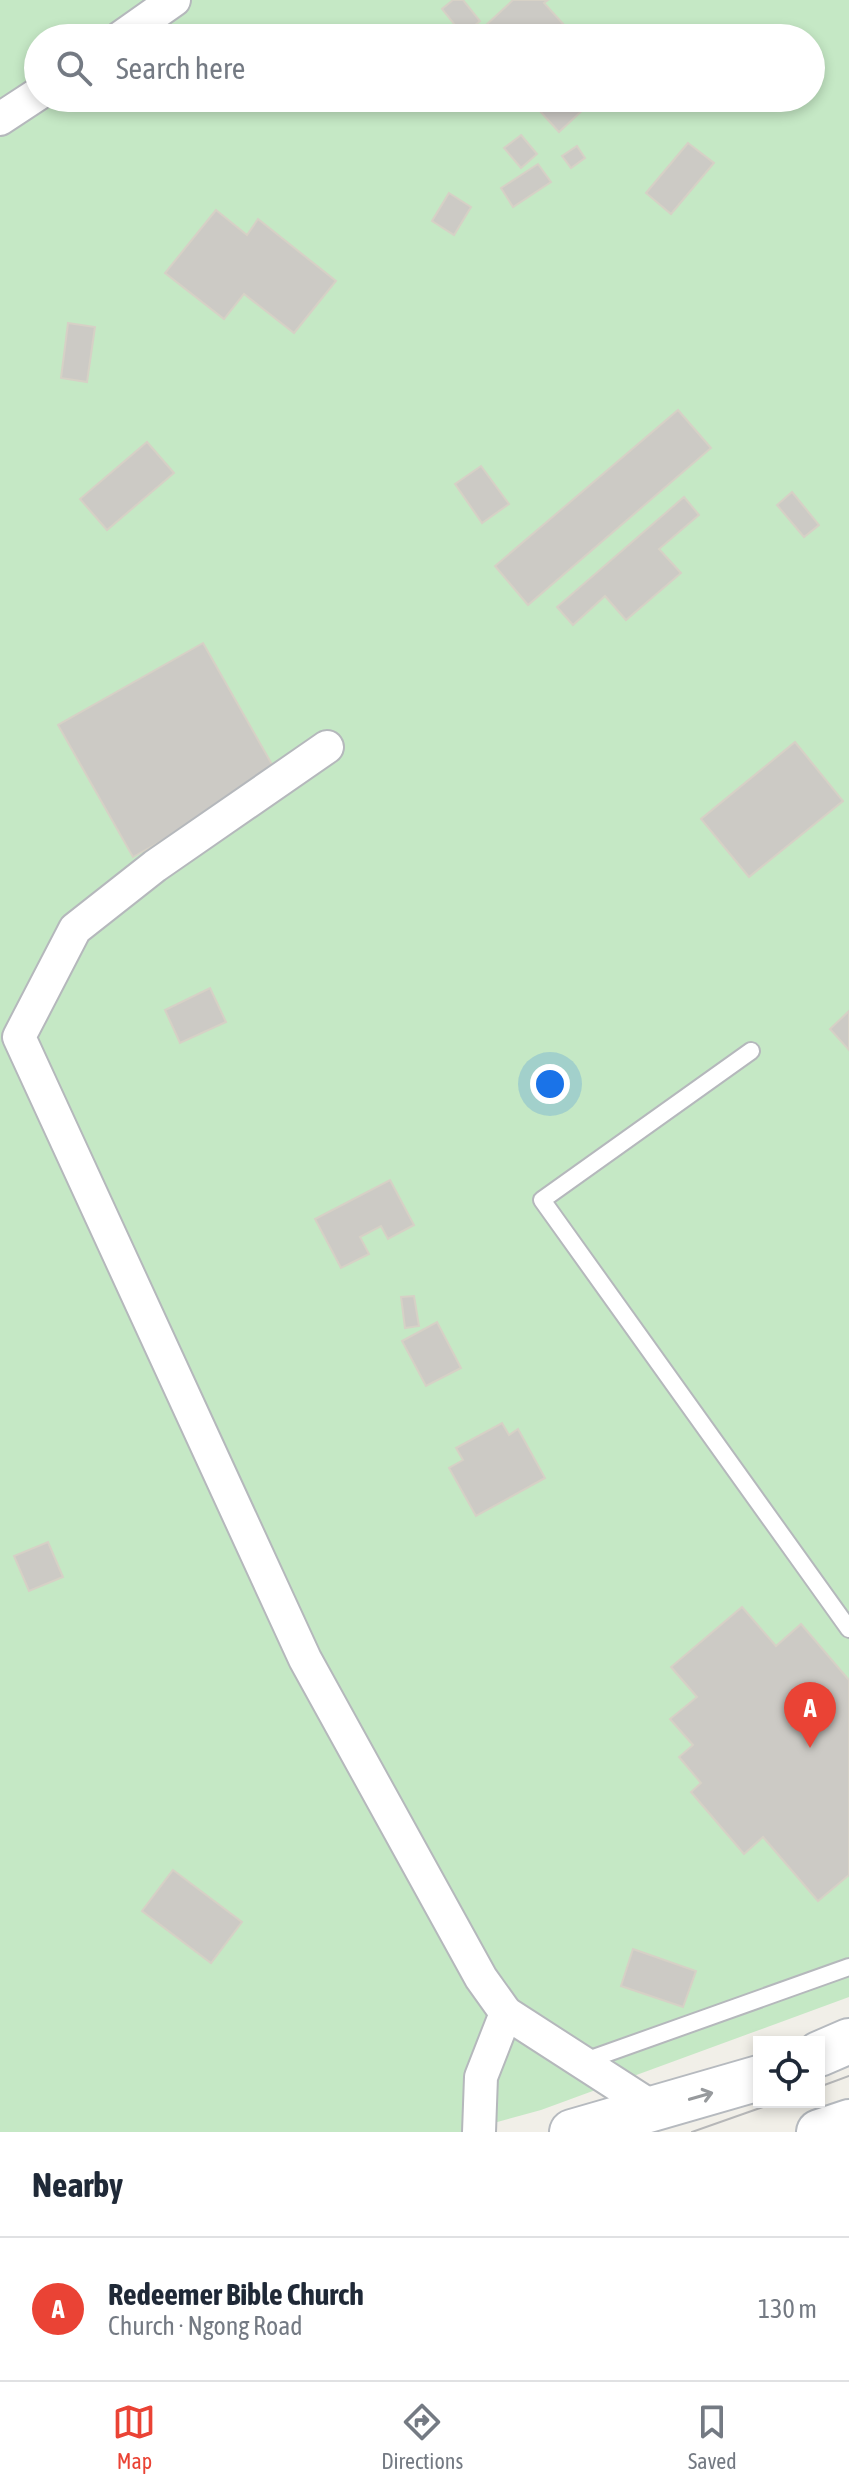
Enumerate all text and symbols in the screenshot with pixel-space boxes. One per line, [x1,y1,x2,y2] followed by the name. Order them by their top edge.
[24,24,825,112] search box
[52,46,96,90] icon: search
[116,51,245,85] text: Search here
[530,1064,570,1104] your location
[784,1682,836,1748] pin: A
[753,2036,825,2108] map controls
[753,2036,825,2108] button: locate
[688,2088,714,2103] one-way arrow
[32,2165,123,2204] text: Nearby
[108,2277,364,2311] text: Redeemer Bible Church
[52,2294,64,2324] text: A
[758,2294,817,2324] text: 130 m
[108,2311,303,2341] text: Church · Ngong Road
[112,2400,156,2474] tab: Map
[381,2400,463,2474] tab: Directions
[688,2400,737,2474] tab: Saved

